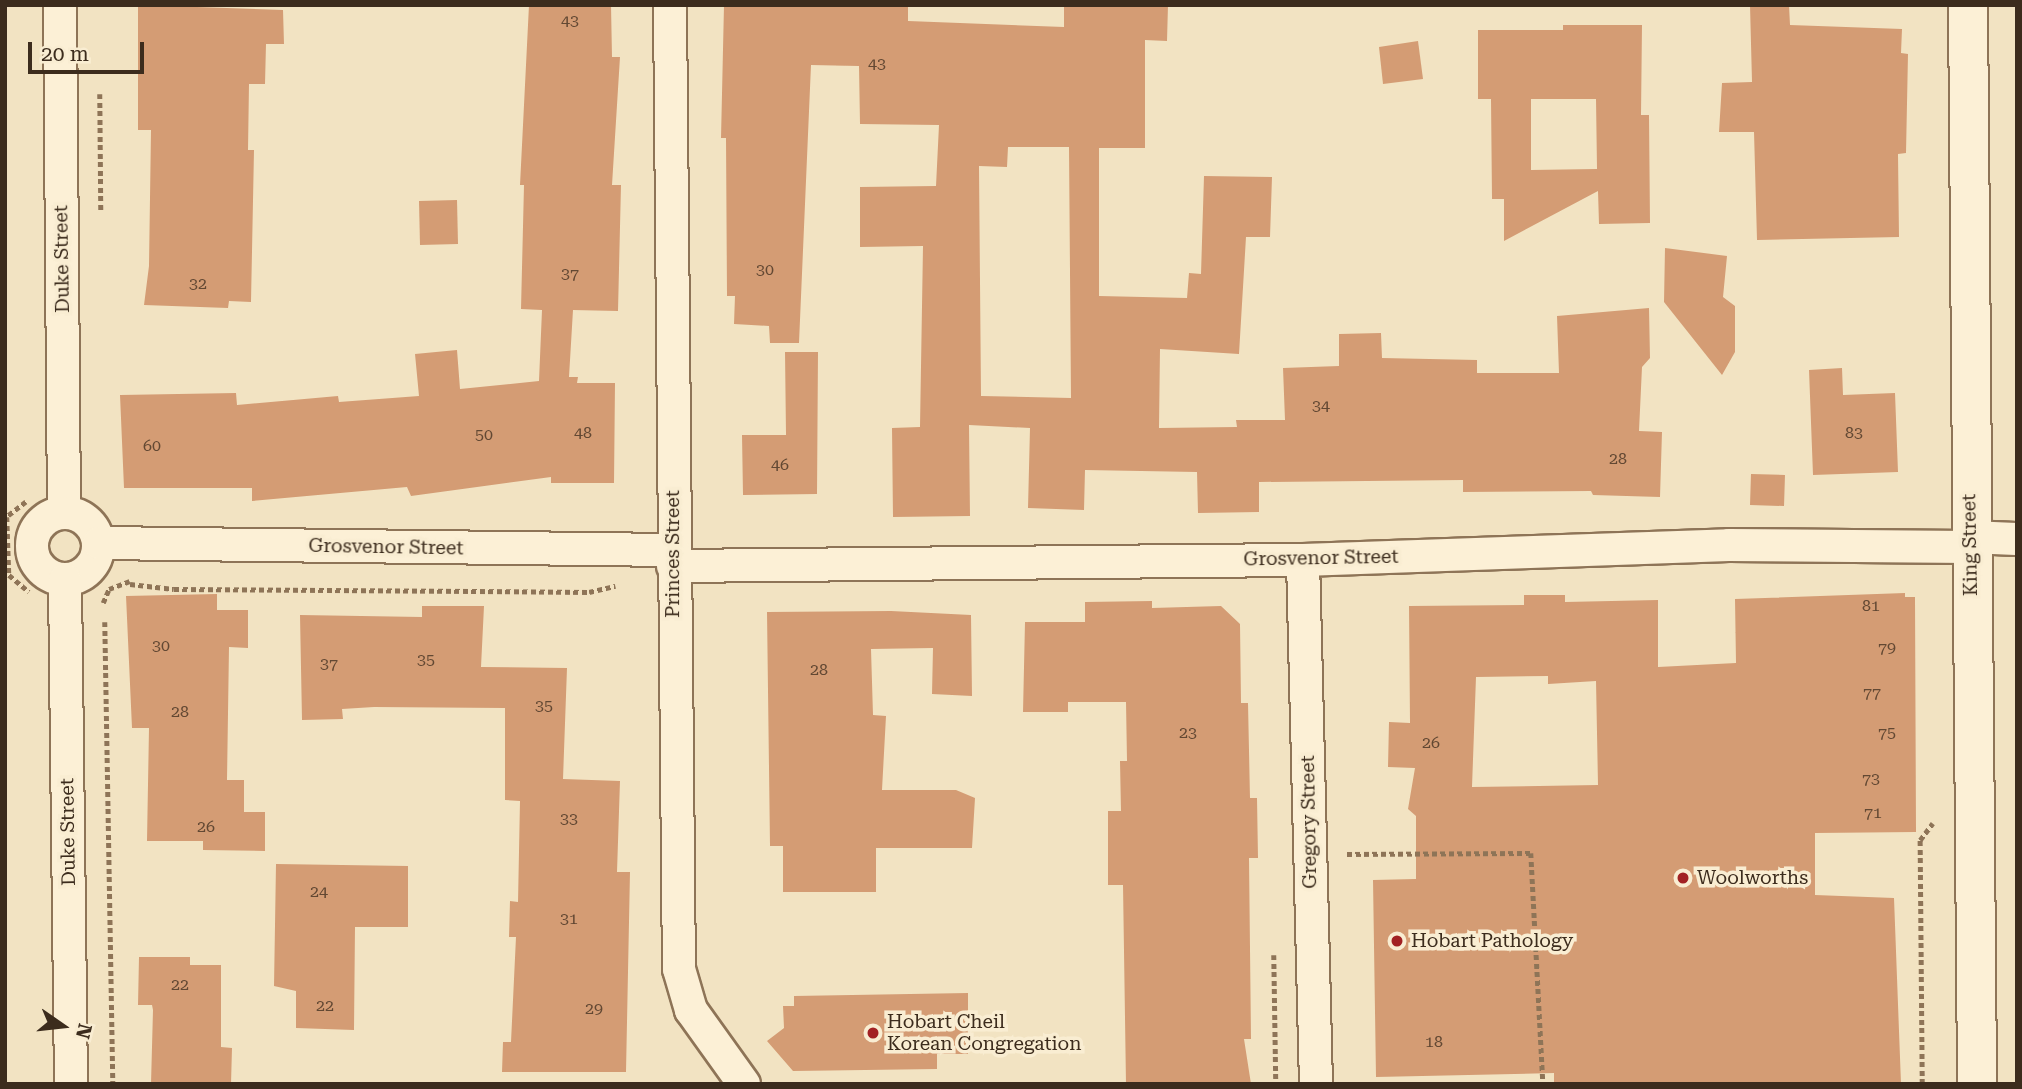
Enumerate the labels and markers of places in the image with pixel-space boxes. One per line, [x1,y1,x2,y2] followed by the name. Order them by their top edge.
[1697,867,1808,889] place label: Woolworths
[1675,870,1691,886] marker: Woolworths
[1411,930,1573,952] place label: Hobart Pathology
[1389,933,1405,949] marker: Hobart Pathology
[887,1011,1082,1055] place label: Hobart Cheil Korean Congregation
[865,1025,881,1041] marker: Hobart Cheil Korean Congregation

